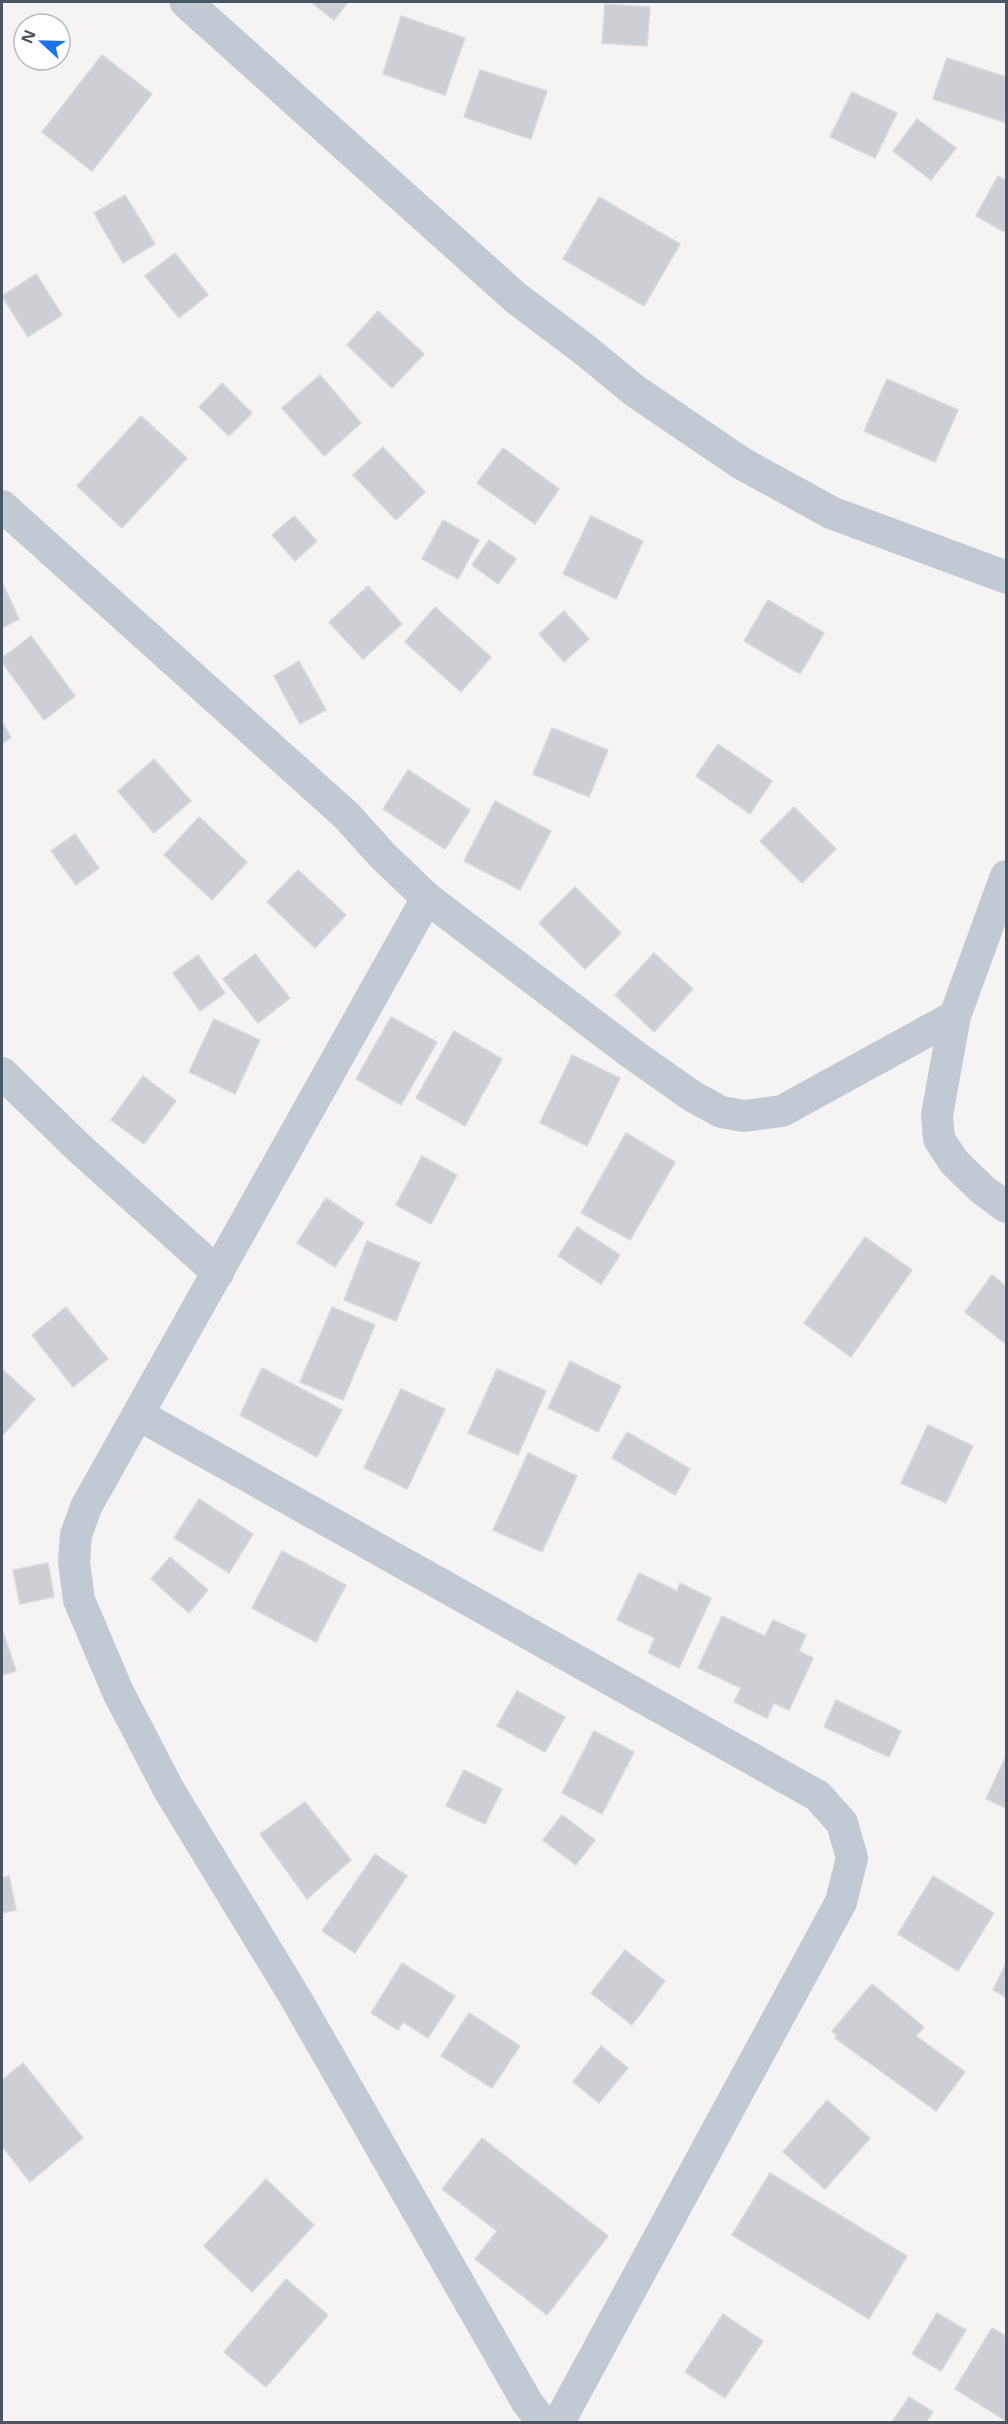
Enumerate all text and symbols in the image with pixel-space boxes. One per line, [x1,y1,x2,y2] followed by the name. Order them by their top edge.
[12,12,72,72] north arrow
[15,26,41,47] text: N

